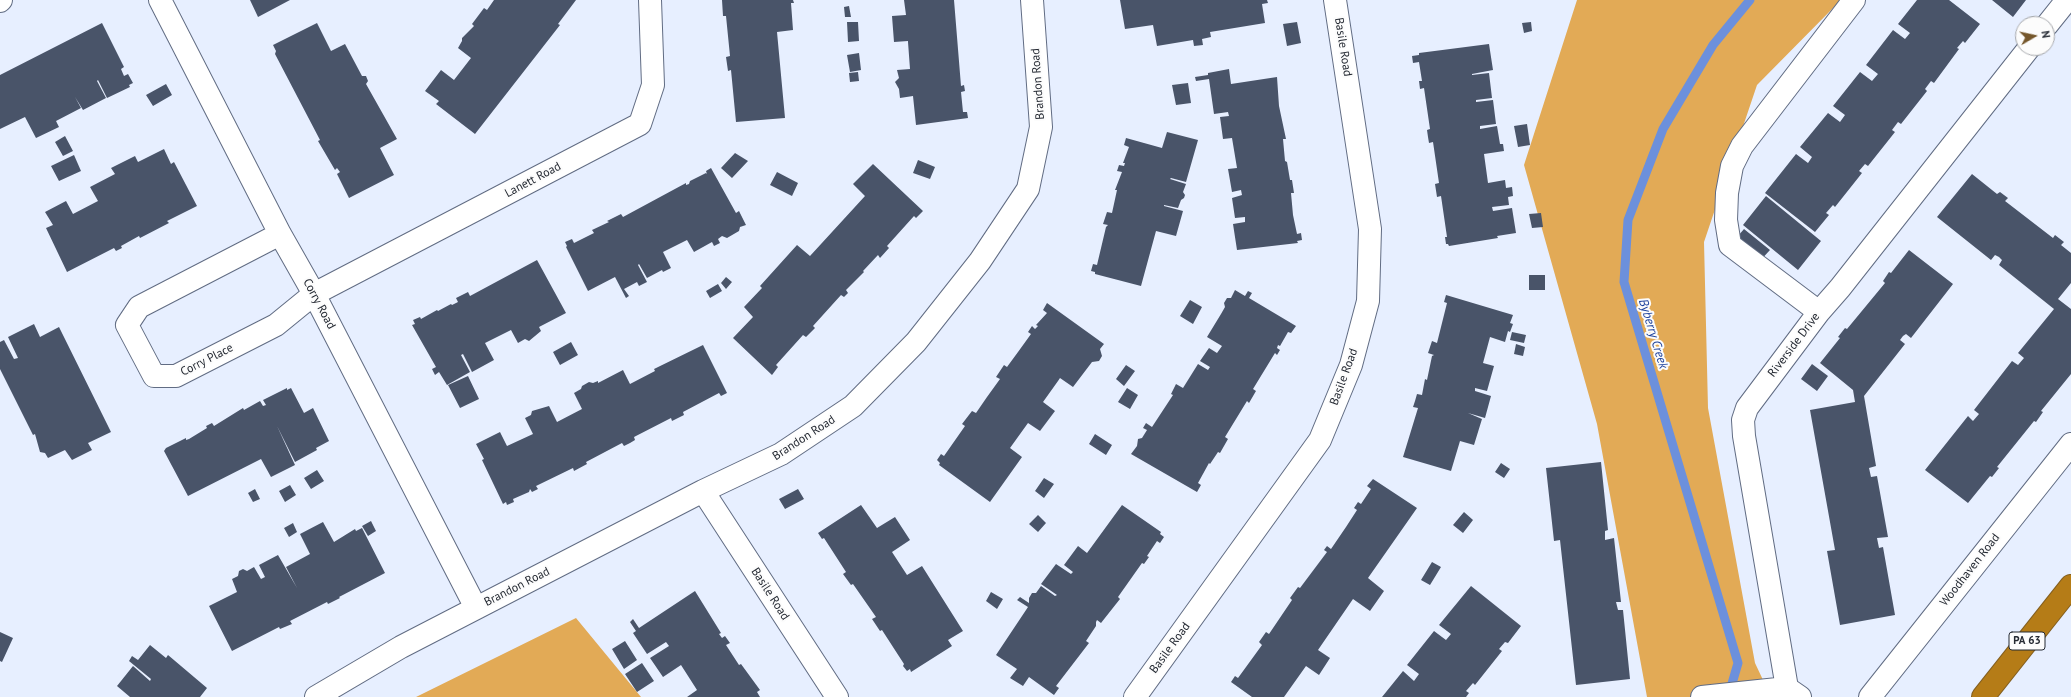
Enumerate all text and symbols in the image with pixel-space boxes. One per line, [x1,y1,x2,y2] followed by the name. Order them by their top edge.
[2015,16,2055,56] north arrow
[1331,17,1355,77] street label: Basile Road
[2038,30,2053,39] text: N
[1028,48,1048,120] street label: Brandon Road
[503,159,563,201] street label: Lanett Road
[300,276,338,332] street label: Corry Road
[1635,297,1671,371] water label: Byberry Creek
[1765,310,1823,380] street label: Riverside Drive
[178,341,236,379] street label: Corry Place
[1327,347,1361,407] street label: Basile Road
[770,412,838,464] street label: Brandon Road
[1937,531,2003,609] street label: Woodhaven Road
[482,564,552,610] street label: Brandon Road
[748,565,792,623] street label: Basile Road
[1147,620,1193,676] street label: Basile Road
[2009,632,2045,650] road number: PA 63

